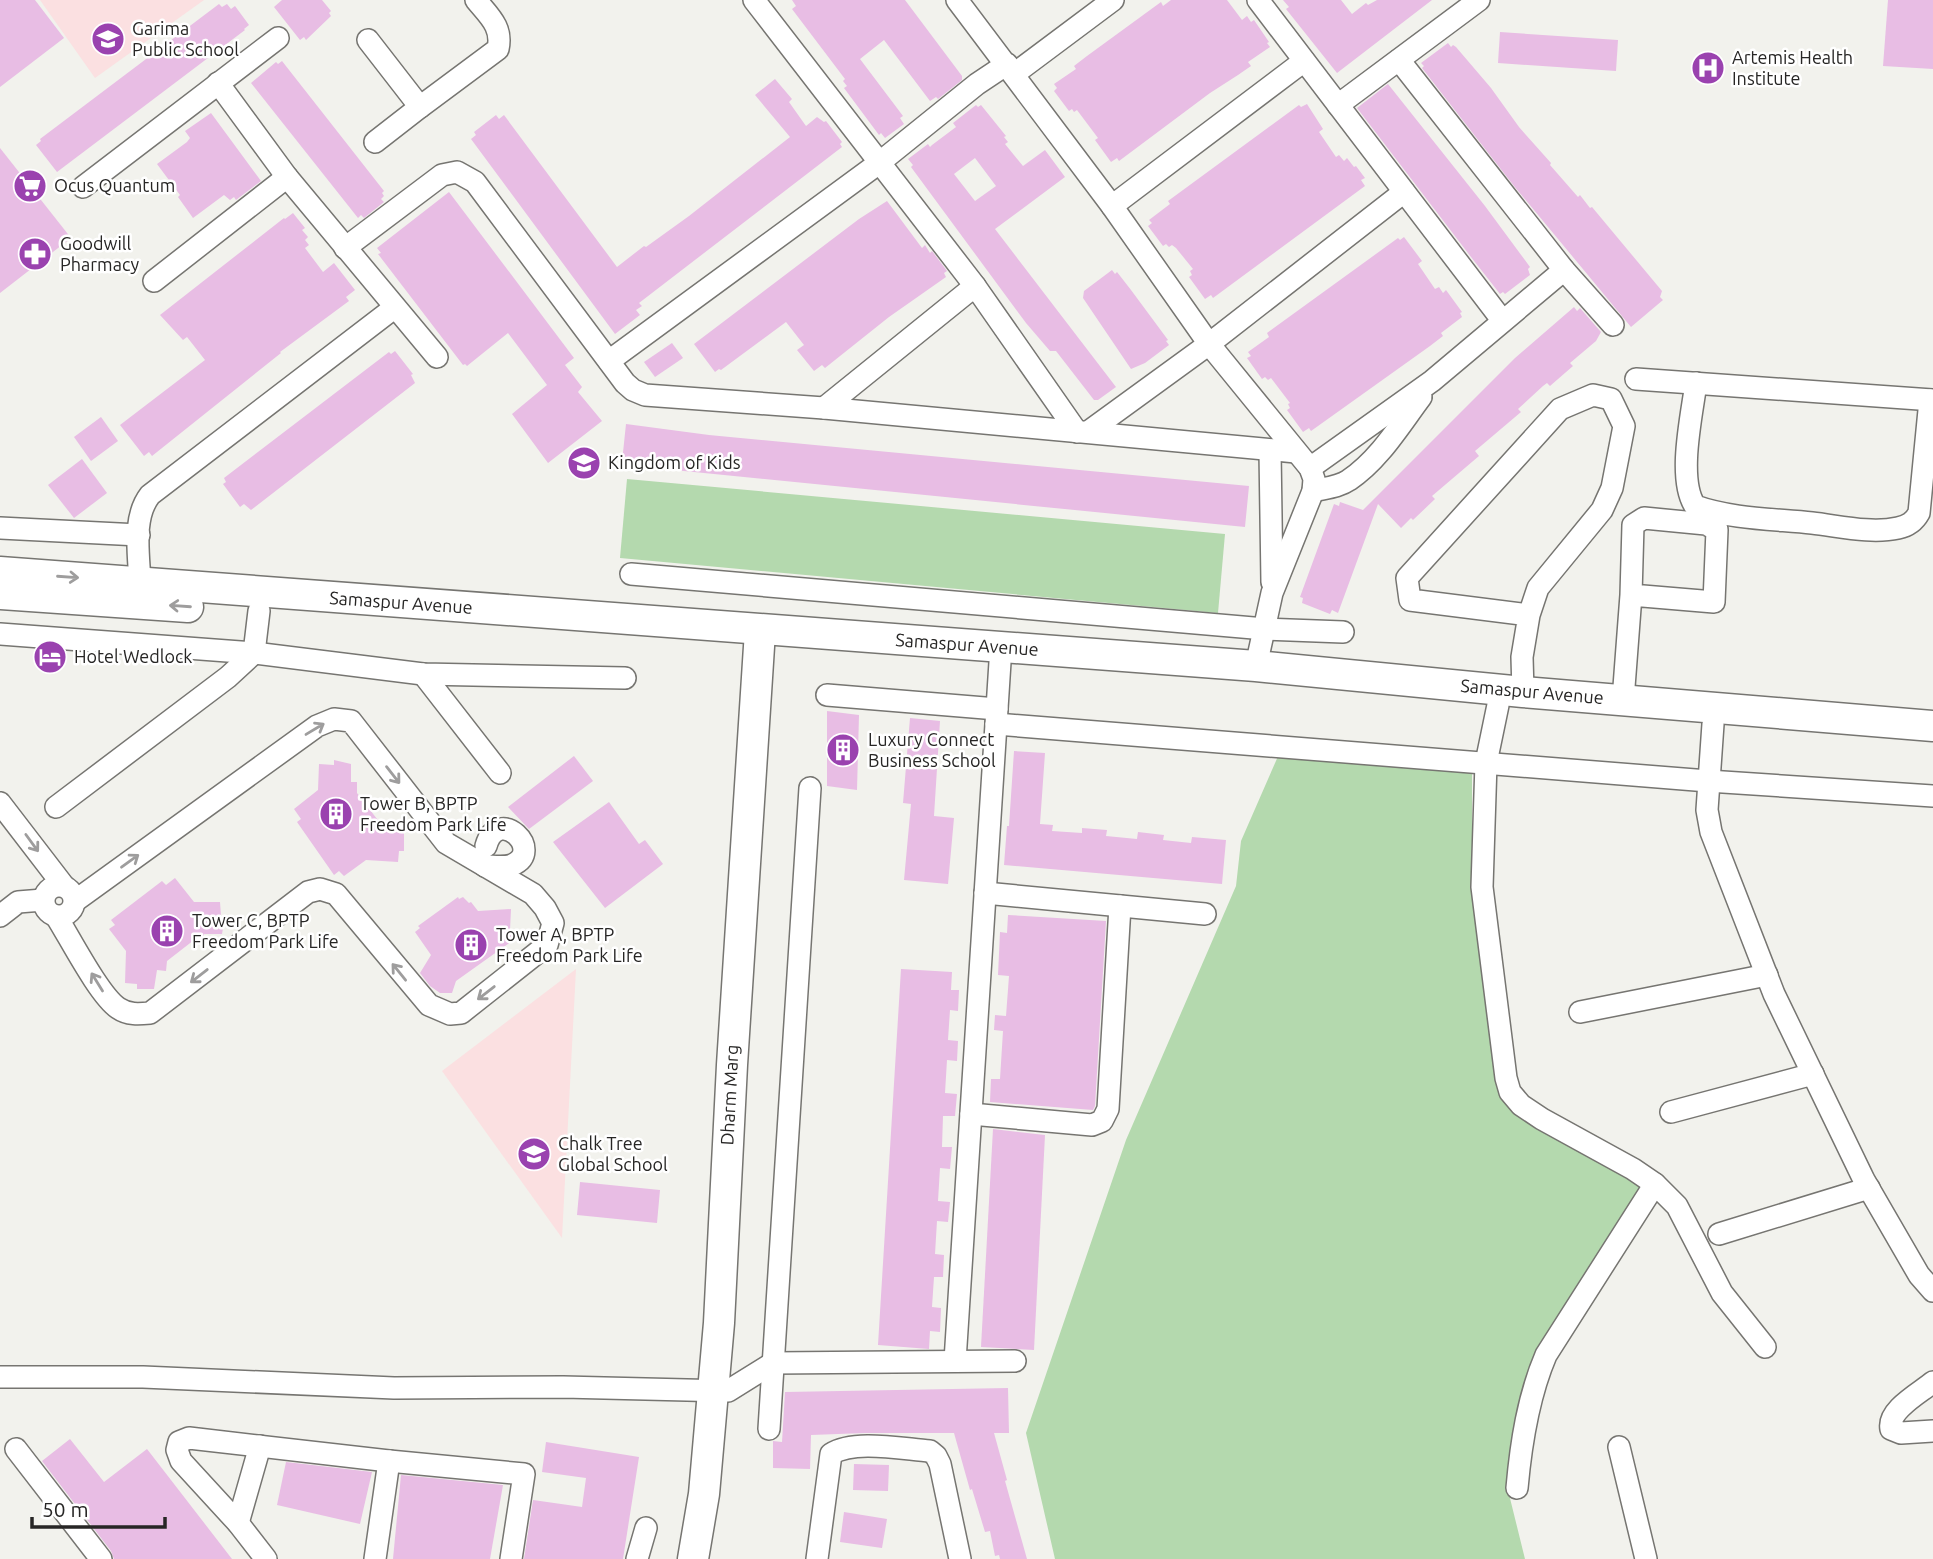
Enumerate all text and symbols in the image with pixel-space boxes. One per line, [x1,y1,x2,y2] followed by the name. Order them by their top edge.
[132,18,239,59] place label: Garima Public School
[89,20,127,58] school or university icon: Garima Public School
[1732,47,1853,88] place label: Artemis Health Institute
[1689,49,1727,87] hospital icon: Artemis Health Institute
[11,167,49,205] supermarket icon: Ocus Quantum
[54,175,175,196] place label: Ocus Quantum
[60,233,139,274] place label: Goodwill Pharmacy
[16,235,54,273] pharmacy icon: Goodwill Pharmacy
[565,444,603,482] school or university icon: Kingdom of Kids
[608,452,741,472] place label: Kingdom of Kids
[56,571,79,584] one-way arrow
[329,587,473,617] street label: Samaspur Avenue
[169,599,191,612] one-way arrow
[895,629,1039,659] street label: Samaspur Avenue
[31,638,69,676] hotel icon: Hotel Wedlock
[74,646,192,666] place label: Hotel Wedlock
[1460,675,1605,707] street label: Samaspur Avenue
[304,721,324,735] one-way arrow
[868,729,996,770] place label: Luxury Connect Business School
[824,731,862,769] building icon: Luxury Connect Business School
[385,765,400,784] one-way arrow
[360,793,507,834] place label: Tower B, BPTP Freedom Park Life
[317,795,355,833] building icon: Tower B, BPTP Freedom Park Life
[25,834,40,852] one-way arrow
[120,854,139,868] one-way arrow
[192,910,339,951] place label: Tower C, BPTP Freedom Park Life
[148,912,186,950] building icon: Tower C, BPTP Freedom Park Life
[496,924,643,965] place label: Tower A, BPTP Freedom Park Life
[452,926,490,964] building icon: Tower A, BPTP Freedom Park Life
[391,964,407,982] one-way arrow
[190,968,209,983] one-way arrow
[89,972,103,992] one-way arrow
[478,986,496,1001] one-way arrow
[716,1044,742,1146] street label: Dharm Marg
[558,1133,668,1174] place label: Chalk Tree Global School
[515,1135,553,1173] school or university icon: Chalk Tree Global School
[32,1486,164,1530] scale bar
[42,1497,89,1521] text: 50 m

